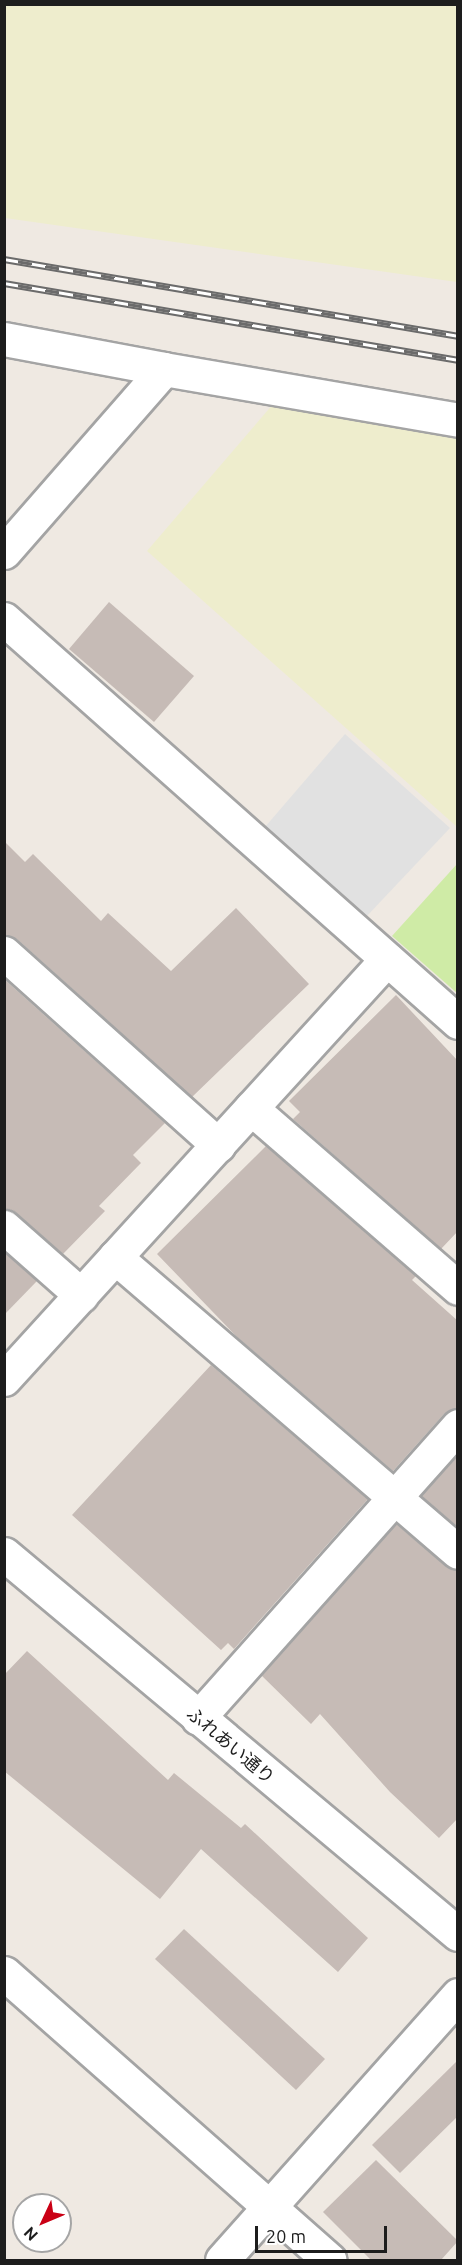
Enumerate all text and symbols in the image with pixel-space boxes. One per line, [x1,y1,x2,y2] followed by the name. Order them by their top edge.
[183,1702,279,1788] street label: ふれあい通り
[12,2193,72,2253] north arrow
[258,2214,390,2252] scale bar
[20,2224,41,2245] text: N
[266,2226,306,2246] text: 20 m

